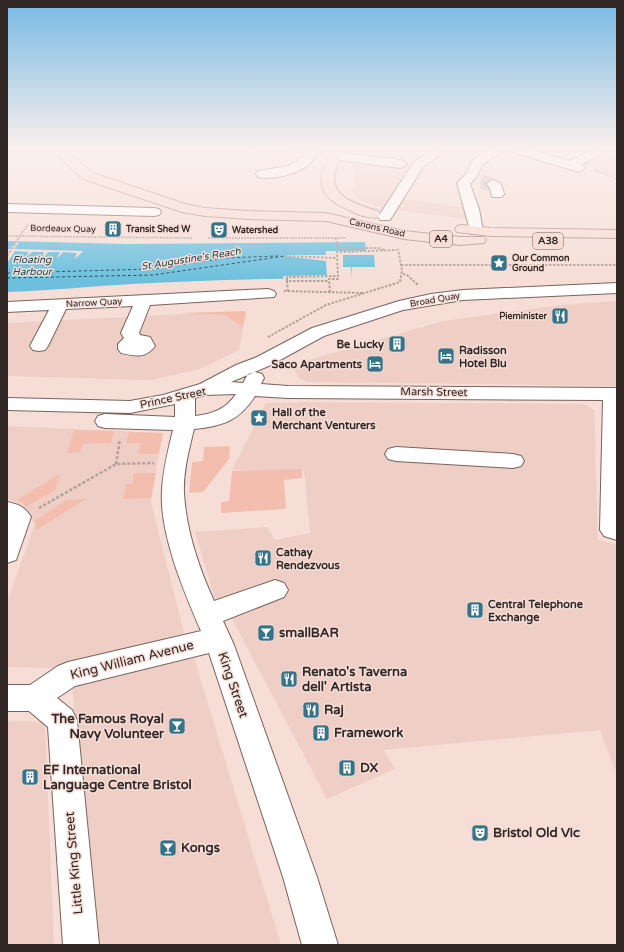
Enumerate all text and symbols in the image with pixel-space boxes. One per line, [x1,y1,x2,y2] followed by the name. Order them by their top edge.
[348,216,406,240] street label: Canons Road
[103,219,123,239] building icon: Transit Shed W
[209,220,229,240] theatre icon: Watershed
[30,223,96,235] street label: Bordeaux Quay
[125,224,191,235] place label: Transit Shed W
[232,225,279,236] place label: Watershed
[430,231,452,247] road number: A4
[533,233,563,249] road number: A38
[140,245,242,273] water label: St Augustine's Reach
[489,253,509,273] place icon: Our Common Ground
[512,253,570,274] place label: Our Common Ground
[12,254,53,278] water label: Floating Harbour
[409,290,461,310] street label: Broad Quay
[66,296,123,310] street label: Narrow Quay
[550,306,570,326] restaurant icon: Pieminister
[499,311,548,322] place label: Pieminister
[387,334,407,354] building icon: Be Lucky
[337,338,384,352] place label: Be Lucky
[459,344,507,370] place label: Radisson Hotel Blu
[436,346,456,366] hotel icon: Radisson Hotel Blu
[365,354,385,374] hotel icon: Saco Apartments
[272,358,363,372] place label: Saco Apartments
[139,385,207,411] street label: Prince Street
[400,385,468,399] street label: Marsh Street
[272,406,376,432] place label: Hall of the Merchant Venturers
[249,408,269,428] place icon: Hall of the Merchant Venturers
[276,546,341,572] place label: Cathay Rendezvous
[253,548,273,568] restaurant icon: Cathay Rendezvous
[488,598,584,625] place label: Central Telephone Exchange
[465,600,485,620] building icon: Central Telephone Exchange
[256,623,276,643] bar icon: smallBAR
[279,625,339,641] place label: smallBAR
[69,637,195,683] street label: King William Avenue
[214,650,252,720] street label: King Street
[302,664,407,695] place label: Renato's Taverna dell' Artista
[279,669,299,689] restaurant icon: Renato's Taverna dell' Artista
[301,700,321,720] restaurant icon: Raj
[324,702,344,718] place label: Raj
[50,711,165,742] place label: The Famous Royal Navy Volunteer
[167,716,187,736] bar icon: The Famous Royal Navy Volunteer
[311,723,331,743] building icon: Framework
[334,725,403,741] place label: Framework
[337,758,357,778] building icon: DX
[360,760,378,776] place label: DX
[43,762,192,793] place label: EF International Language Centre Bristol
[20,767,40,787] building icon: EF International Language Centre Bristol
[62,811,86,915] street label: Little King Street
[470,823,490,843] theatre icon: Bristol Old Vic
[493,825,580,841] place label: Bristol Old Vic
[158,838,178,858] bar icon: Kongs
[181,840,220,856] place label: Kongs

